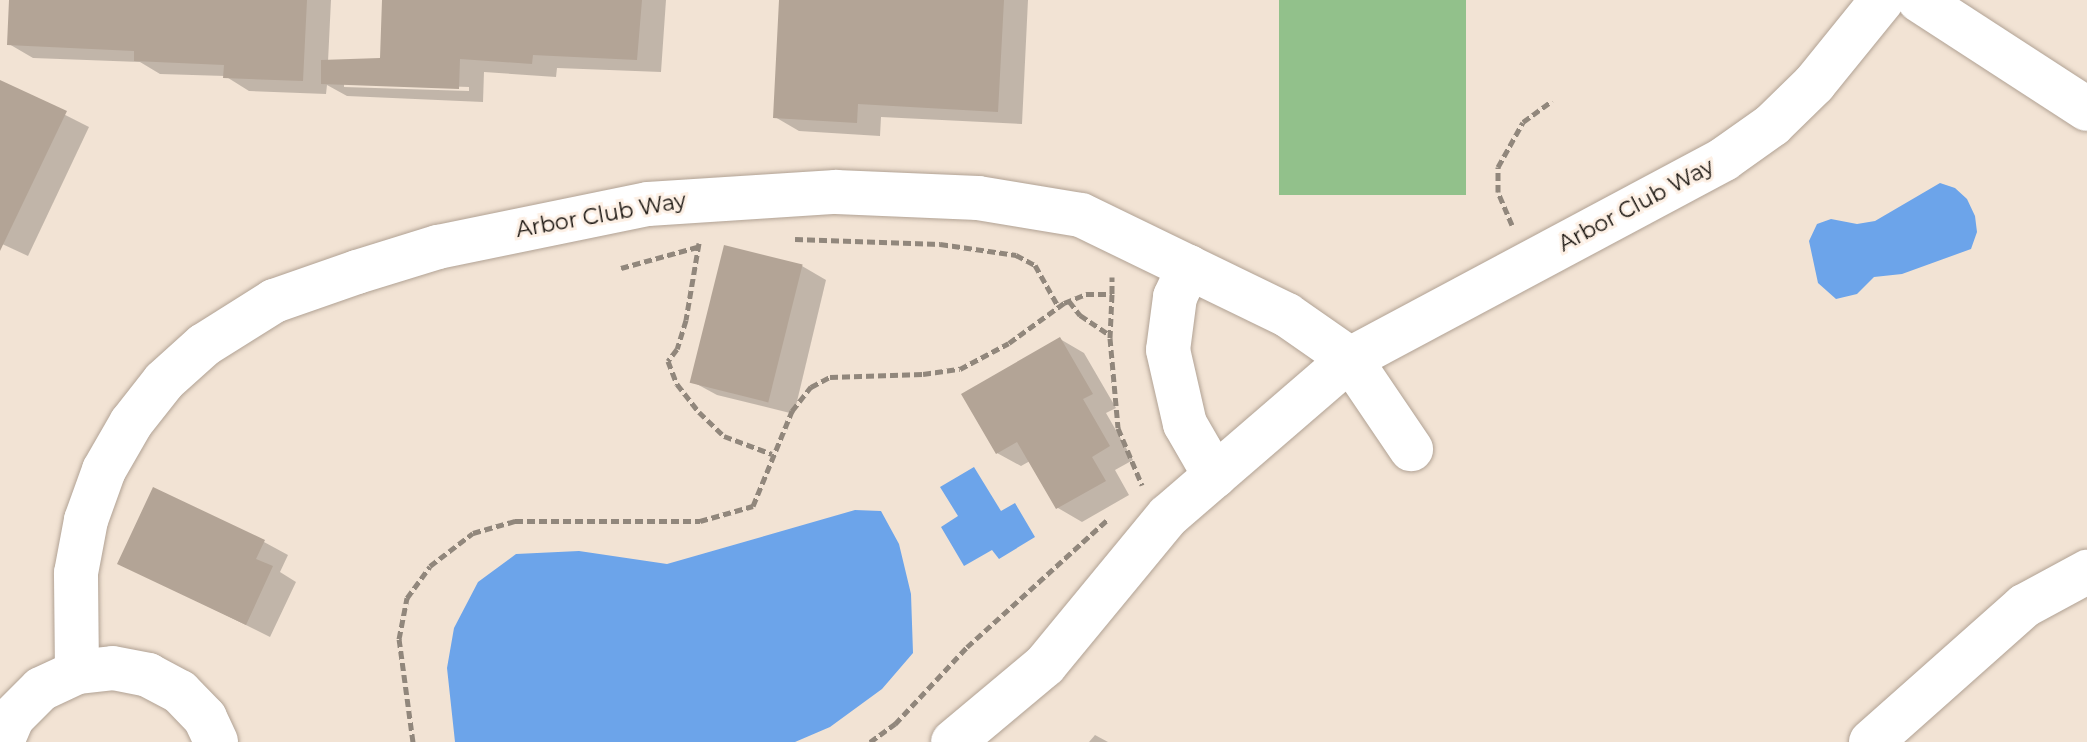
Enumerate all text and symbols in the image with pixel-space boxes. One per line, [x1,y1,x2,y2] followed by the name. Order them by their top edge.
[1554,153,1718,257] street label: Arbor Club Way
[514,187,688,243] street label: Arbor Club Way

